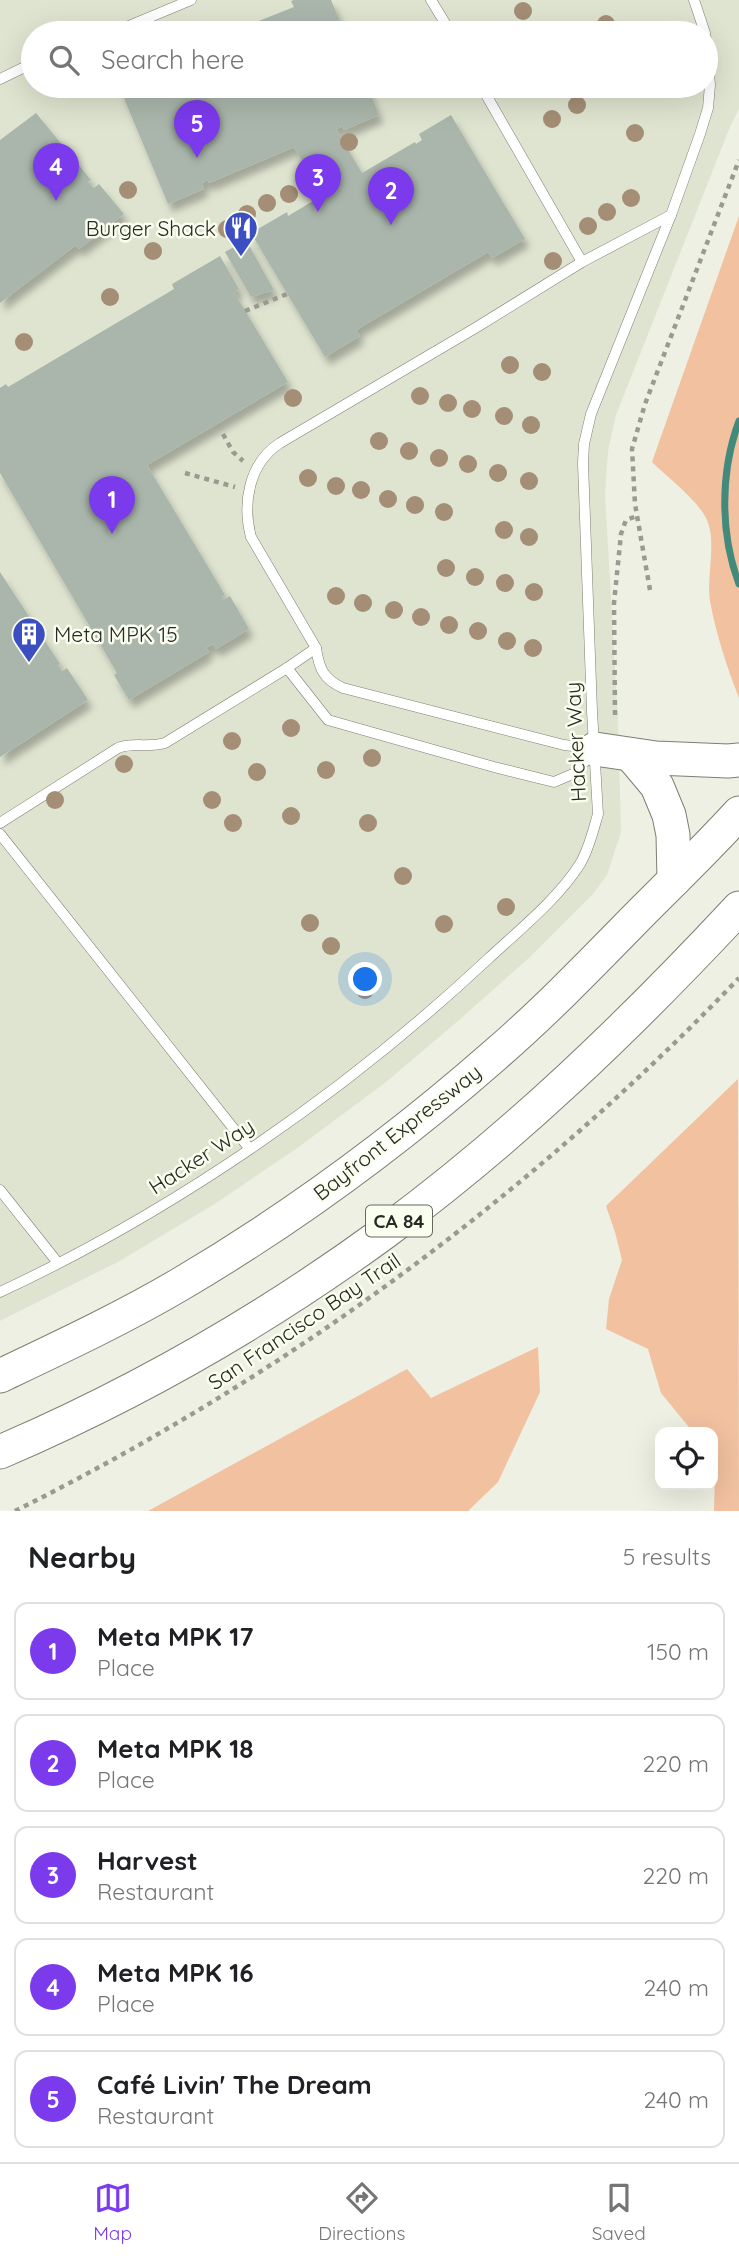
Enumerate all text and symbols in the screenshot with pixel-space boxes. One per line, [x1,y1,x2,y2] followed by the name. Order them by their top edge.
[21,21,718,98] search box
[45,41,83,79] icon: search
[101,43,245,76] text: Search here
[174,100,220,158] pin: 5
[33,143,79,201] pin: 4
[295,154,341,212] pin: 3
[368,167,414,225] pin: 2
[222,209,260,258] restaurant icon: Burger Shack
[86,215,216,241] place label: Burger Shack
[89,476,135,534] pin: 1
[10,615,48,664] building icon: Meta MPK 15
[54,621,178,647] place label: Meta MPK 15
[559,681,591,803] street label: Hacker Way
[348,962,382,996] your location
[308,1058,486,1206] street label: Bayfront Expressway
[144,1112,258,1200] street label: Hacker Way
[366,1205,432,1236] road number: CA 84
[203,1247,405,1395] street label: San Francisco Bay Trail
[655,1427,718,1490] map controls
[655,1427,718,1490] button: locate
[28,1538,136,1576] text: Nearby
[623,1542,711,1571] text: 5 results
[97,1620,254,1653] text: Meta MPK 17
[49,1637,57,1666] text: 1
[647,1637,709,1666] text: 150 m
[97,1653,155,1682] text: Place
[97,1732,254,1765] text: Meta MPK 18
[46,1749,60,1778] text: 2
[643,1749,709,1778] text: 220 m
[97,1765,155,1794] text: Place
[97,1844,198,1877] text: Harvest
[47,1861,59,1890] text: 3
[643,1861,709,1890] text: 220 m
[97,1877,214,1906] text: Restaurant
[97,1956,254,1989] text: Meta MPK 16
[46,1973,60,2002] text: 4
[644,1973,709,2002] text: 240 m
[97,1989,155,2018] text: Place
[97,2068,372,2101] text: Café Livin' The Dream
[46,2085,60,2114] text: 5
[644,2085,709,2114] text: 240 m
[97,2101,214,2130] text: Restaurant
[93,2179,132,2245] tab: Map
[318,2179,405,2245] tab: Directions
[592,2179,646,2245] tab: Saved

